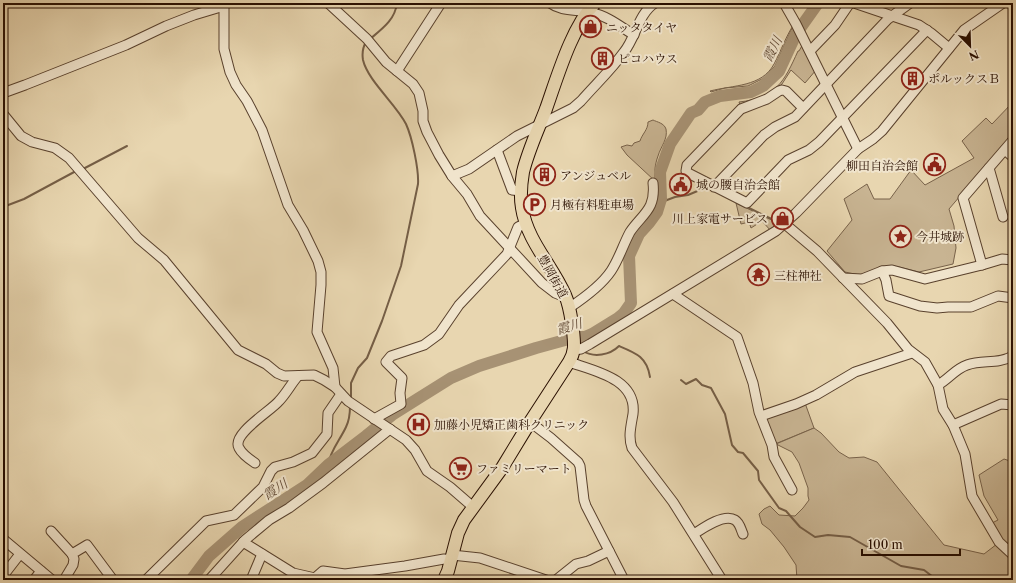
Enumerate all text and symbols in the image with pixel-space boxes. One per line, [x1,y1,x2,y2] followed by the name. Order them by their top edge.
[578,14,604,40] shop icon: ニッタタイヤ
[606,20,677,35] place label: ニッタタイヤ
[950,26,990,66] north arrow
[759,32,786,64] water label: 霞川
[590,45,616,71] building icon: ピコハウス
[966,47,981,64] text: N
[618,51,678,66] place label: ピコハウス
[899,65,925,91] building icon: ポルックスＢ
[928,71,1000,86] place label: ポルックスＢ
[921,152,947,178] public building icon: 柳田自治会館
[846,158,918,173] place label: 柳田自治会館
[532,162,558,188] building icon: アンジュベル
[560,168,631,183] place label: アンジュベル
[667,171,693,197] public building icon: 城の腰自治会館
[696,177,780,192] place label: 城の腰自治会館
[521,191,547,217] parking icon: 月極有料駐車場
[550,197,634,212] place label: 月極有料駐車場
[770,205,796,231] shop icon: 川上家電サービス
[672,211,768,226] place label: 川上家電サービス
[887,223,913,249] place icon: 今井城跡
[916,229,964,244] place label: 今井城跡
[535,251,571,301] street label: 豊岡街道
[745,262,771,288] temple icon: 三柱神社
[774,268,822,283] place label: 三柱神社
[554,314,586,337] water label: 霞川
[406,411,432,437] hospital icon: 加藤小児矯正歯科クリニック
[434,417,589,432] place label: 加藤小児矯正歯科クリニック
[448,455,474,481] supermarket icon: ファミリーマート
[476,461,572,476] place label: ファミリーマート
[260,474,292,503] water label: 霞川
[862,531,960,557] scale bar
[868,537,903,552] text: 100 m

